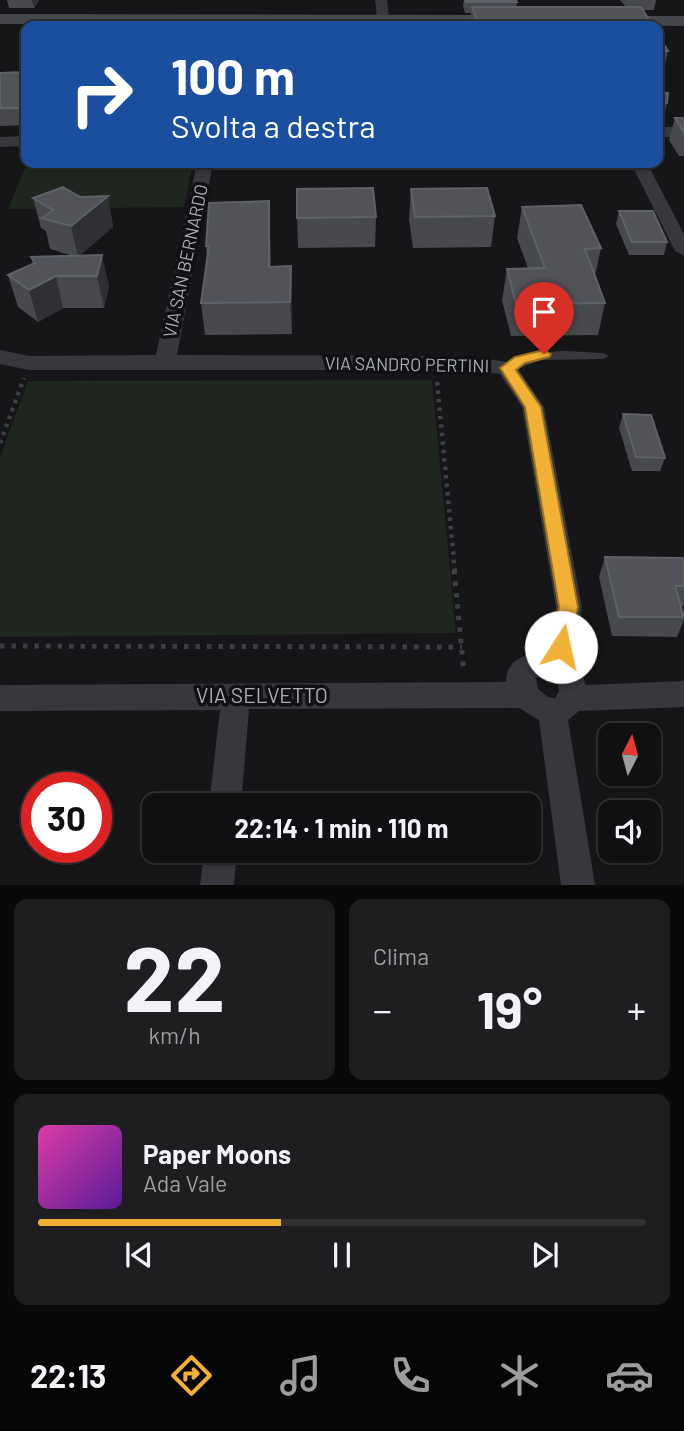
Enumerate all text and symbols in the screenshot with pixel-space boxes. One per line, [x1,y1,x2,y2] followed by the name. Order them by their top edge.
[171,46,295,105] text: 100 m
[56,49,147,140] icon: right
[171,106,375,144] text: Svolta a destra
[158,182,212,340] street label: VIA SAN BERNARDO
[514,282,574,354] pin
[525,293,563,331] icon: arrive
[325,352,489,376] street label: VIA SANDRO PERTINI
[524,610,598,684] position arrow
[196,682,328,707] street label: VIA SELVETTO
[598,723,662,786] north arrow
[598,723,661,863] map controls
[21,772,112,863] speed limit sign: 30
[598,800,661,863] button: sound
[235,812,448,843] text: 22:14 · 1 min · 110 m
[124,921,225,1030] text: 22
[373,942,429,970] text: Clima
[477,977,542,1039] text: 19°
[373,986,392,1032] text: −
[627,986,646,1032] text: +
[148,1021,201,1049] text: km/h
[143,1138,291,1169] text: Paper Moons
[143,1169,227,1197] text: Ada Vale
[120,1236,158,1274] icon: previous
[323,1236,361,1274] icon: pause
[526,1236,564,1274] icon: next
[167,1351,216,1400] icon: directions
[276,1351,325,1400] icon: music
[386,1351,435,1400] icon: phone
[495,1351,544,1400] icon: climate
[605,1351,654,1400] icon: car
[30,1356,106,1394] text: 22:13

